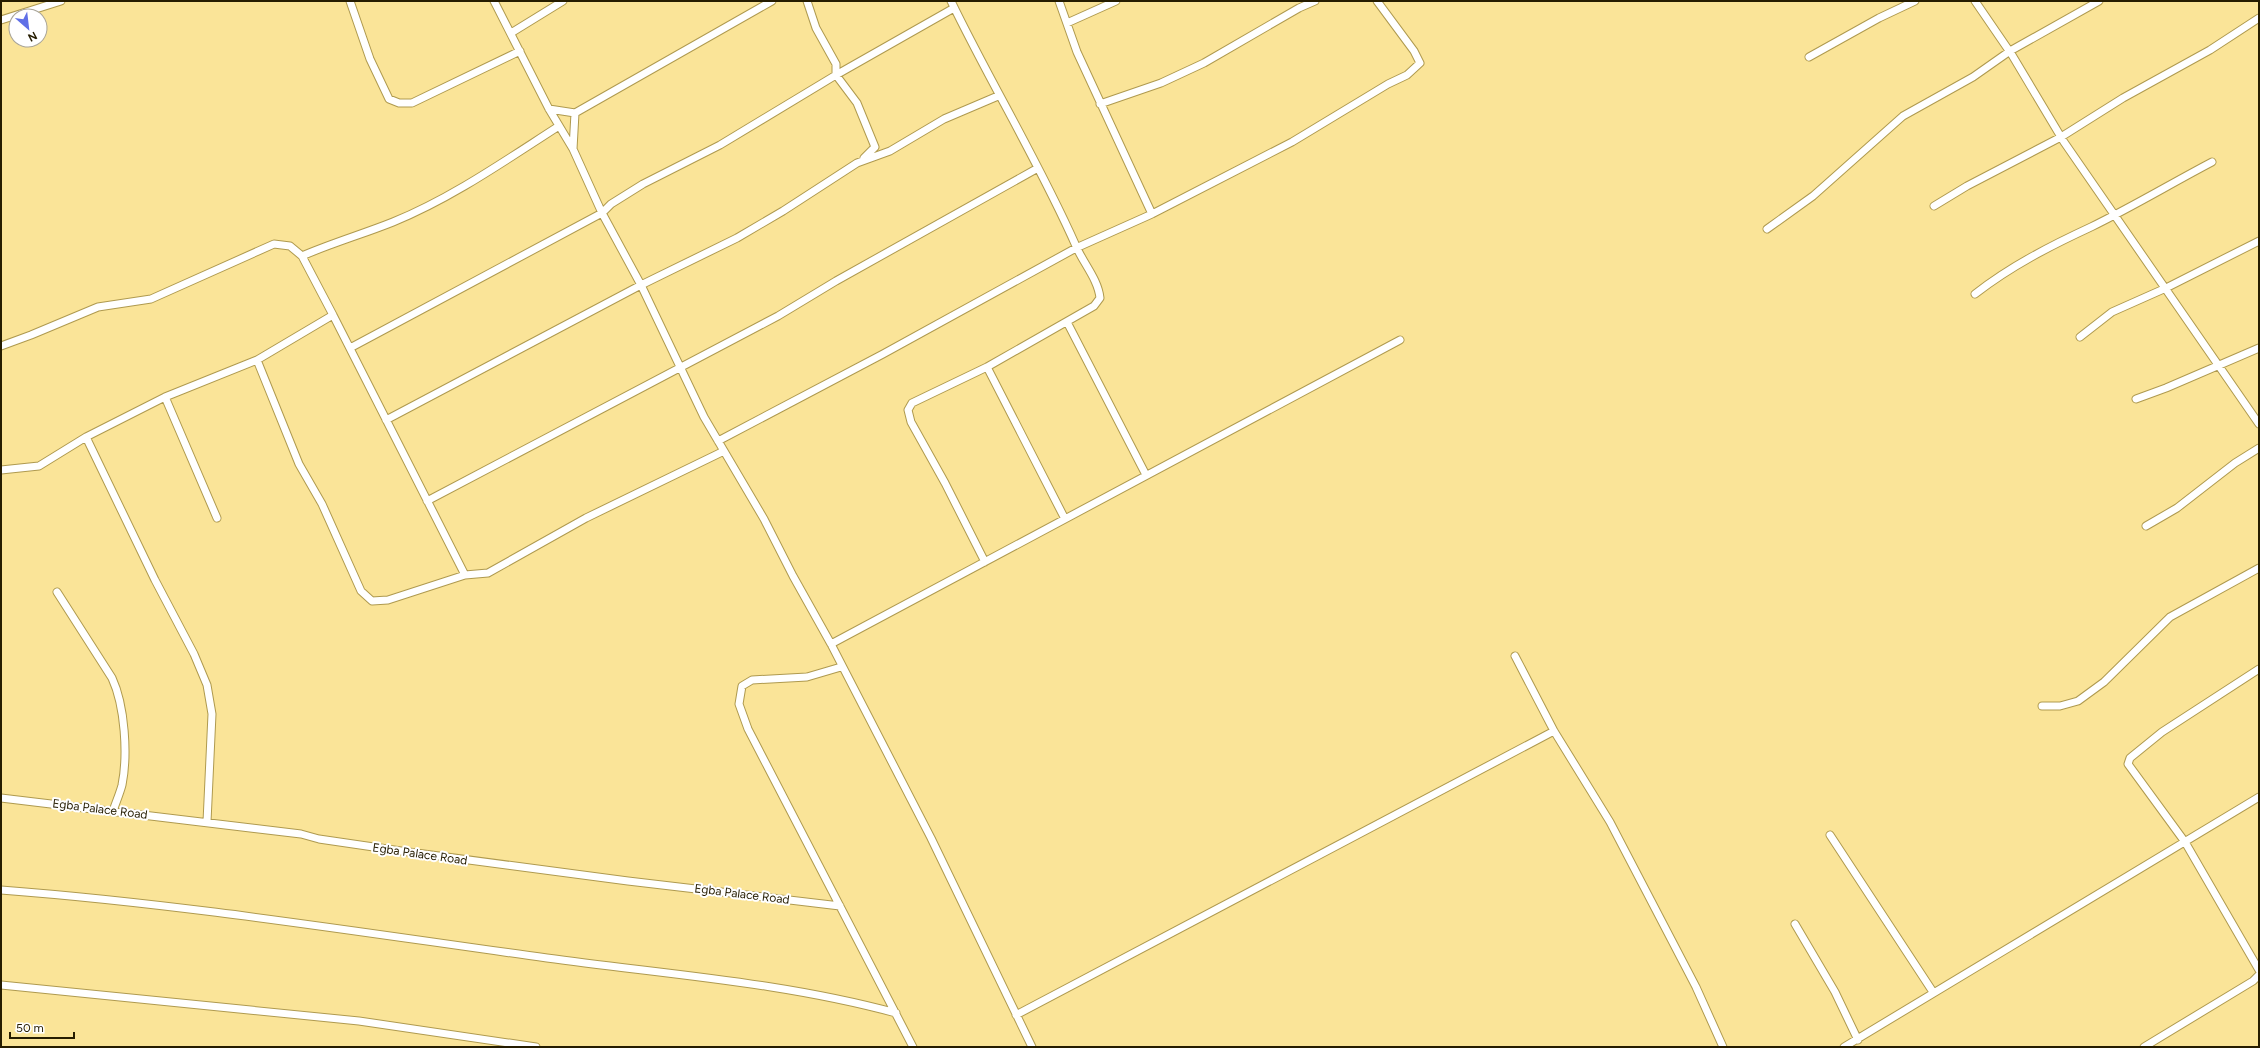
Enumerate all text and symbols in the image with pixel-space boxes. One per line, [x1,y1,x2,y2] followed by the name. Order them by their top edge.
[8,8,48,48] north arrow
[26,29,39,44] text: N
[52,796,148,822] street label: Egba Palace Road
[372,840,468,868] street label: Egba Palace Road
[694,881,790,907] street label: Egba Palace Road
[10,1014,74,1040] scale bar
[16,1021,44,1035] text: 50 m

